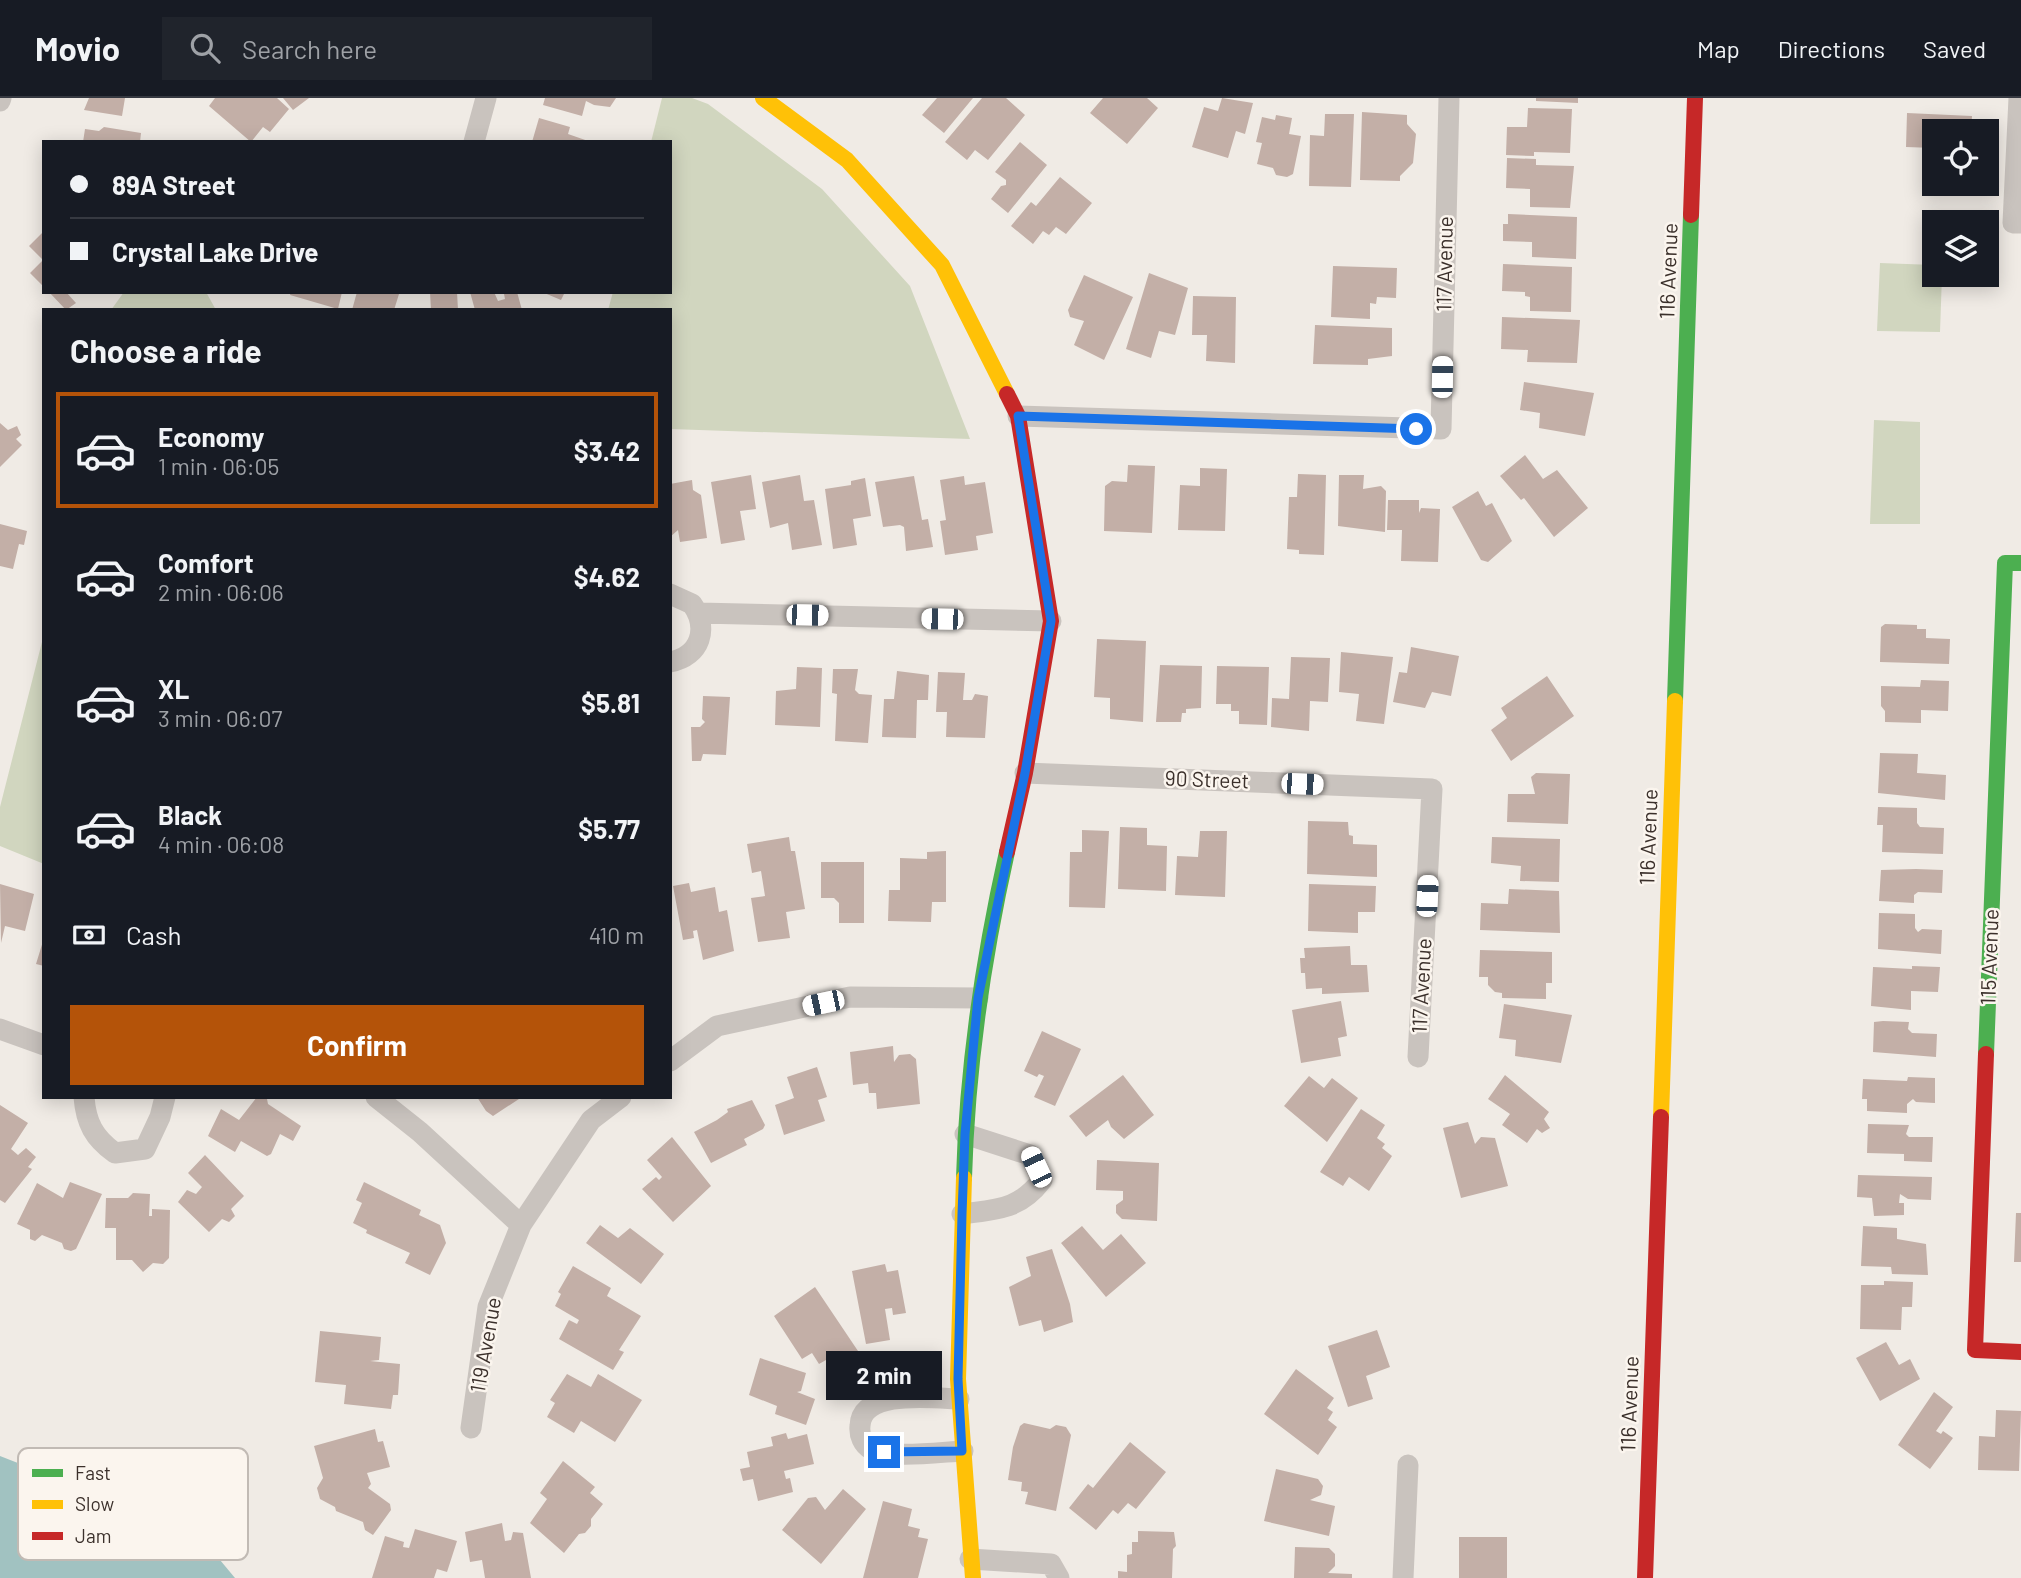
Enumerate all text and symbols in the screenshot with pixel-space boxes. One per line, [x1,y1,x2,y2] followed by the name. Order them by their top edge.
[162,17,652,80] search box
[35,28,120,68] text: Movio
[186,29,224,67] icon: search
[242,33,377,64] text: Search here
[1697,34,1740,63] text: Map
[1778,34,1885,63] text: Directions
[1923,34,1986,63] text: Saved
[1922,119,1999,287] map controls
[1922,119,1999,196] button: locate
[112,169,235,200] text: 89A Street
[1922,210,1999,287] button: layers
[1430,216,1457,312] street label: 117 Avenue
[1653,222,1682,320] street label: 116 Avenue
[112,236,319,267] text: Crystal Lake Drive
[70,331,262,369] text: Choose a ride
[1432,356,1453,398] car
[1400,413,1432,445] route start
[74,419,137,482] icon: car
[158,421,264,452] text: Economy
[574,435,640,466] text: $3.42
[158,452,279,480] text: 1 min · 06:05
[74,545,137,608] icon: car
[158,547,254,578] text: Comfort
[574,561,640,592] text: $4.62
[158,578,284,606] text: 2 min · 06:06
[786,604,829,626] car
[921,608,964,630] car
[74,671,137,734] icon: car
[158,673,189,704] text: XL
[581,687,640,718] text: $5.81
[158,704,282,732] text: 3 min · 06:07
[1164,765,1250,792] street label: 90 Street
[1281,773,1324,795] car
[1633,788,1662,886] street label: 116 Avenue
[74,797,137,860] icon: car
[158,799,222,830] text: Black
[578,813,640,844] text: $5.77
[158,830,284,858] text: 4 min · 06:08
[1416,874,1439,918] car
[1974,908,2003,1006] street label: 115 Avenue
[70,916,108,954] icon: cash
[126,919,181,950] text: Cash
[589,921,644,949] text: 410 m
[1406,938,1435,1034] street label: 117 Avenue
[801,988,846,1018] car
[70,1005,644,1085] button: Confirm
[1018,1144,1055,1190] car
[464,1295,505,1395] street label: 119 Avenue
[826,1350,942,1400] callout: 2 min
[1614,1355,1643,1453] street label: 116 Avenue
[856,1361,912,1389] text: 2 min
[868,1436,900,1468] route end
[18,1448,248,1560] legend
[75,1461,111,1484] text: Fast
[75,1492,114,1515] text: Slow
[75,1524,111,1547] text: Jam

